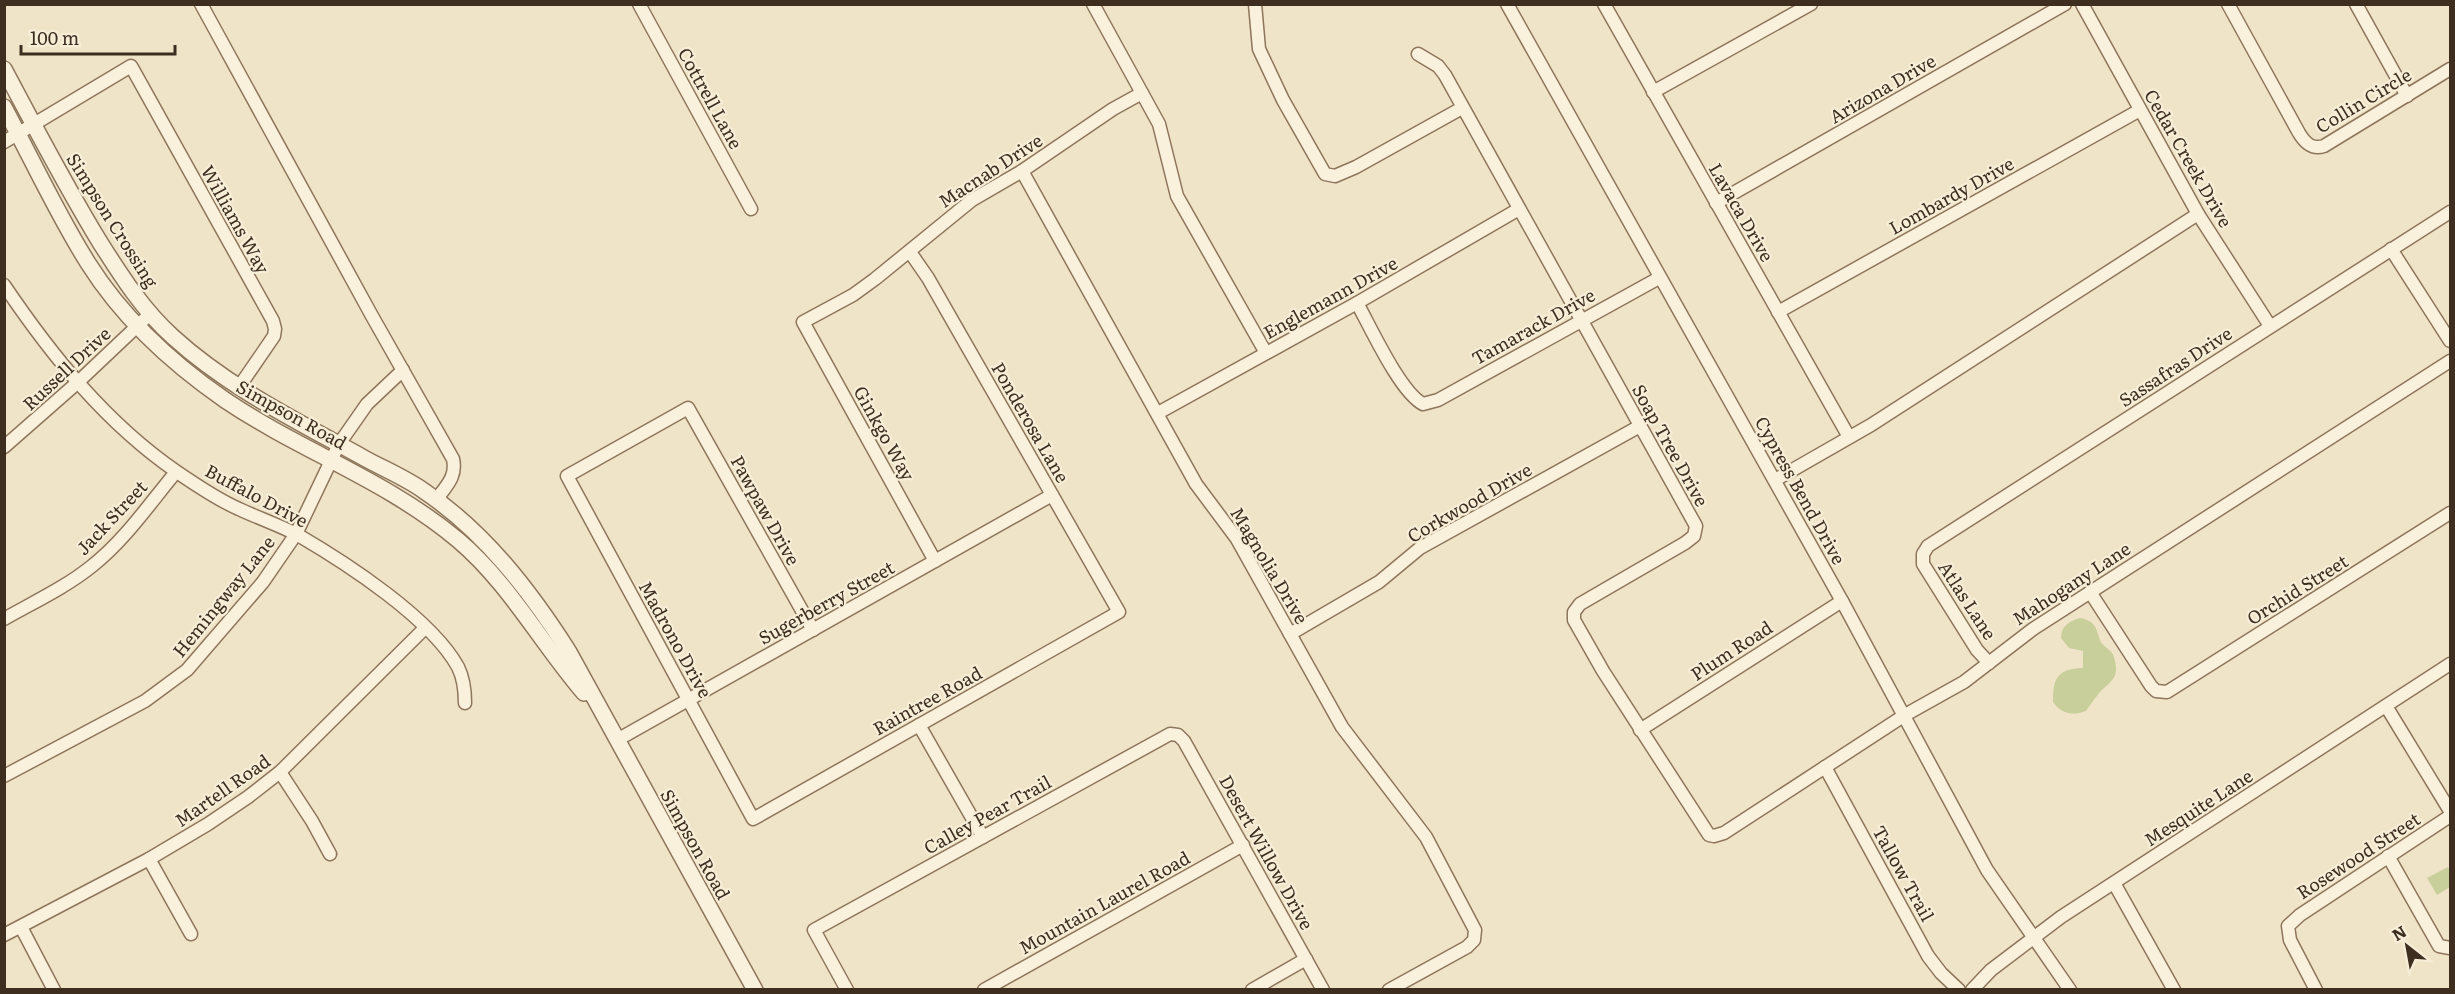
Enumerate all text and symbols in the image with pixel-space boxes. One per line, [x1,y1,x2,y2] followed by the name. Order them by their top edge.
[21,18,176,56] scale bar
[30,24,79,51] text: 100 m
[672,42,750,154] street label: Cottrell Lane
[1824,47,1940,129] street label: Arizona Drive
[2310,61,2416,139] street label: Collin Circle
[2138,84,2240,232] street label: Cedar Creek Drive
[933,126,1047,214] street label: Macnab Drive
[61,147,166,293] street label: Simpson Crossing
[1884,149,2018,241] street label: Lombardy Drive
[1703,158,1781,266] street label: Lavaca Drive
[195,160,277,279] street label: Williams Way
[1258,249,1402,345] street label: Englemann Drive
[1466,281,1600,371] street label: Tamarack Drive
[2113,319,2237,413] street label: Sassafras Drive
[16,320,116,416] street label: Russell Drive
[986,357,1076,487] street label: Ponderosa Lane
[232,372,352,456] street label: Simpson Road
[1626,379,1716,511] street label: Soap Tree Drive
[848,381,922,486] street label: Ginkgo Way
[1749,411,1853,569] street label: Cypress Bend Drive
[725,450,807,570] street label: Pawpaw Drive
[1402,455,1536,549] street label: Corkwood Drive
[201,457,313,533] street label: Buffalo Drive
[69,473,153,561] street label: Jack Street
[1224,501,1316,629] street label: Magnolia Drive
[165,529,281,663] street label: Hemingway Lane
[2007,535,2135,631] street label: Mahogany Lane
[2241,547,2353,631] street label: Orchid Street
[753,553,899,651] street label: Sugerberry Street
[1932,555,2004,645] street label: Atlas Lane
[633,576,719,702] street label: Madrono Drive
[1685,613,1777,687] street label: Plum Road
[868,659,986,741] street label: Raintree Road
[169,747,275,833] street label: Martell Road
[2138,762,2258,852] street label: Mesquite Lane
[918,768,1056,860] street label: Calley Pear Trail
[1213,770,1321,934] street label: Desert Willow Drive
[654,784,738,904] street label: Simpson Road
[2291,804,2426,905] street label: Rosewood Street
[1866,820,1942,926] street label: Tallow Trail
[1013,844,1195,960] street label: Mountain Laurel Road
[2377,916,2437,976] north arrow
[2387,919,2411,946] text: N

